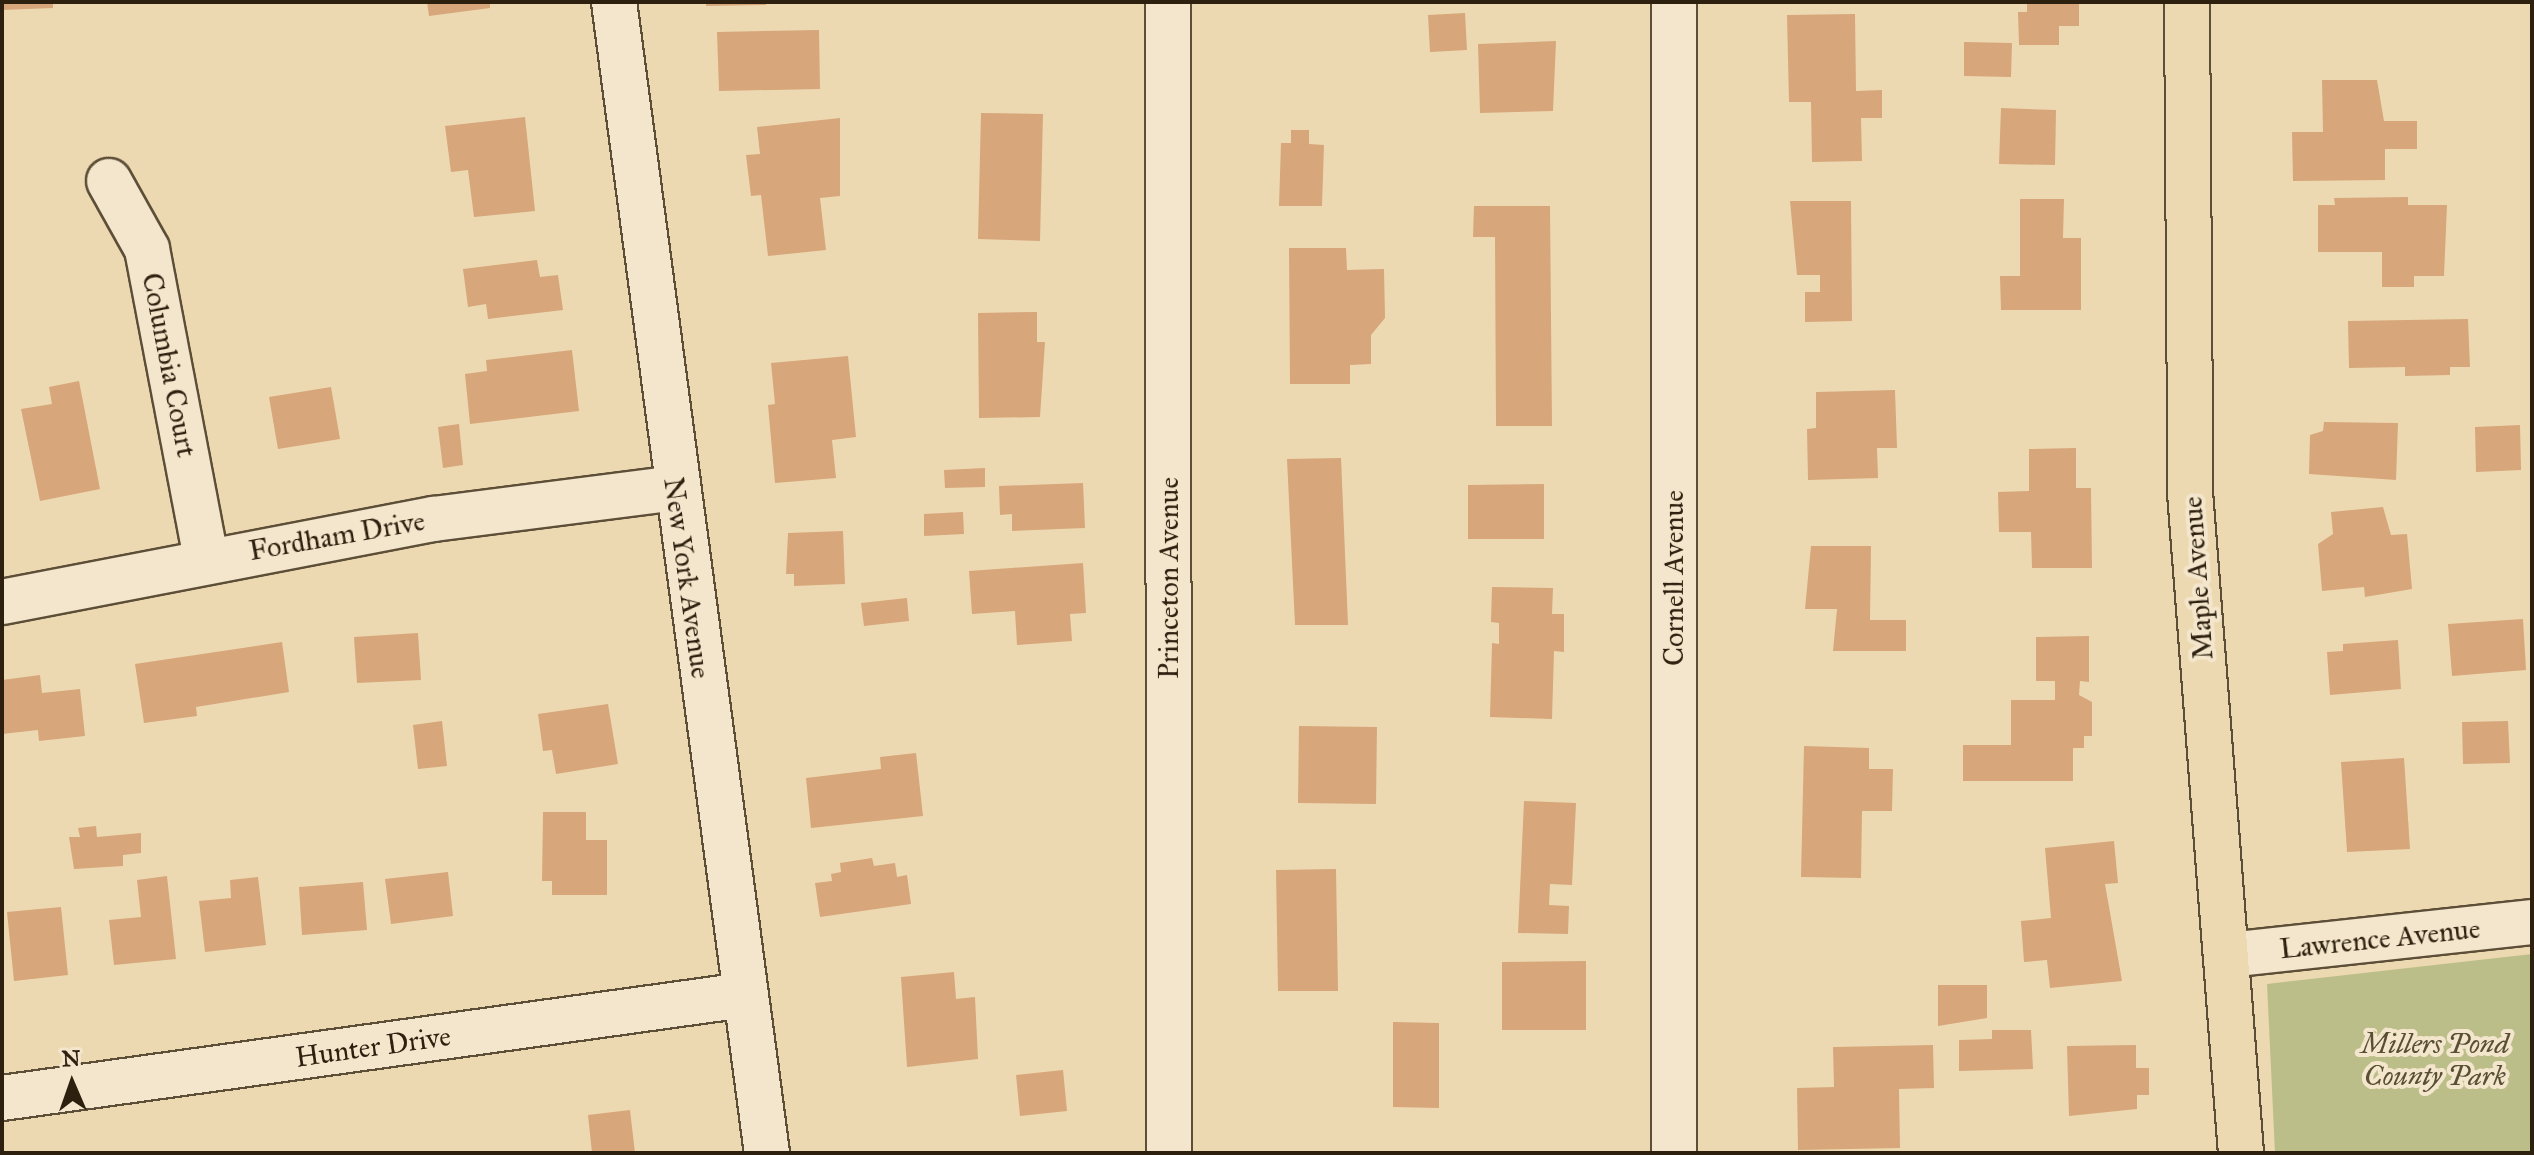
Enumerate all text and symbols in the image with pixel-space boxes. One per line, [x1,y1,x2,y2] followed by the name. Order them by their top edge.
[135,270,203,460] street label: Columbia Court
[656,475,718,681] street label: New York Avenue
[1152,477,1186,679] street label: Princeton Avenue
[1657,490,1691,666] street label: Cornell Avenue
[2176,495,2220,661] street label: Maple Avenue
[246,504,428,568] street label: Fordham Drive
[2278,912,2482,966] street label: Lawrence Avenue
[293,1019,453,1075] street label: Hunter Drive
[2361,1027,2509,1093] park label: Millers Pond County Park
[32,1043,112,1123] north arrow
[61,1045,81,1072] text: N

